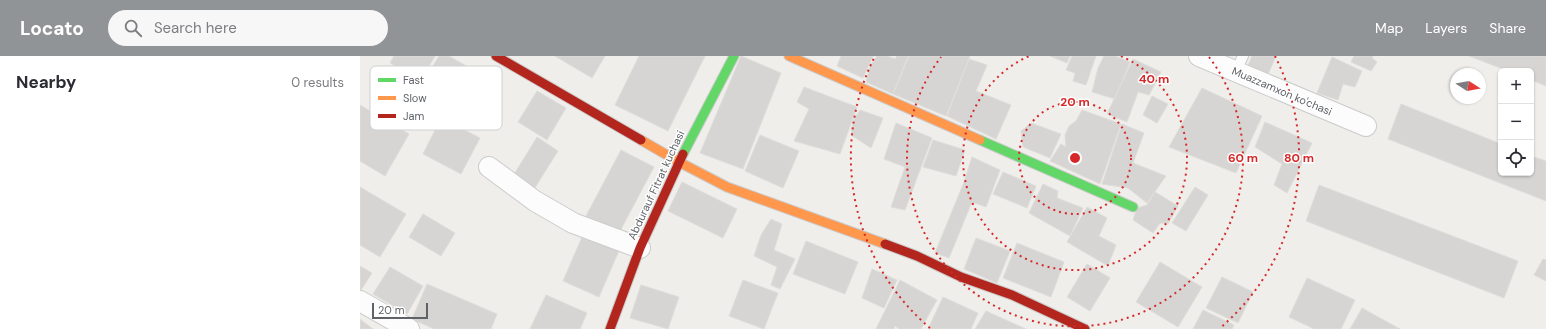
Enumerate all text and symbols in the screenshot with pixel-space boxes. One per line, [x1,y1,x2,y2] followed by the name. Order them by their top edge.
[108,10,388,46] search box
[20,16,84,41] text: Locato
[122,17,144,39] icon: search
[154,18,237,38] text: Search here
[1375,19,1403,37] text: Map
[1425,19,1467,37] text: Layers
[1489,19,1526,37] text: Share
[1230,64,1334,118] street label: Muazzamxon ko'chasi
[370,66,502,130] legend
[1450,68,1486,104] north arrow
[1498,68,1534,176] map controls
[1498,68,1534,104] button: +
[16,71,76,93] text: Nearby
[1139,71,1169,87] text: 40 m
[403,73,424,87] text: Fast
[291,74,344,91] text: 0 results
[403,91,427,105] text: Slow
[1060,94,1090,110] text: 20 m
[1498,104,1534,140] button: −
[403,109,424,123] text: Jam
[625,128,687,242] street label: Abdurauf Fitrat kuchasi
[1498,140,1534,176] button: locate
[1228,150,1258,166] text: 60 m
[1284,150,1314,166] text: 80 m
[1068,151,1082,165] centre of rings
[372,301,428,320] scale bar
[378,303,404,317] text: 20 m

